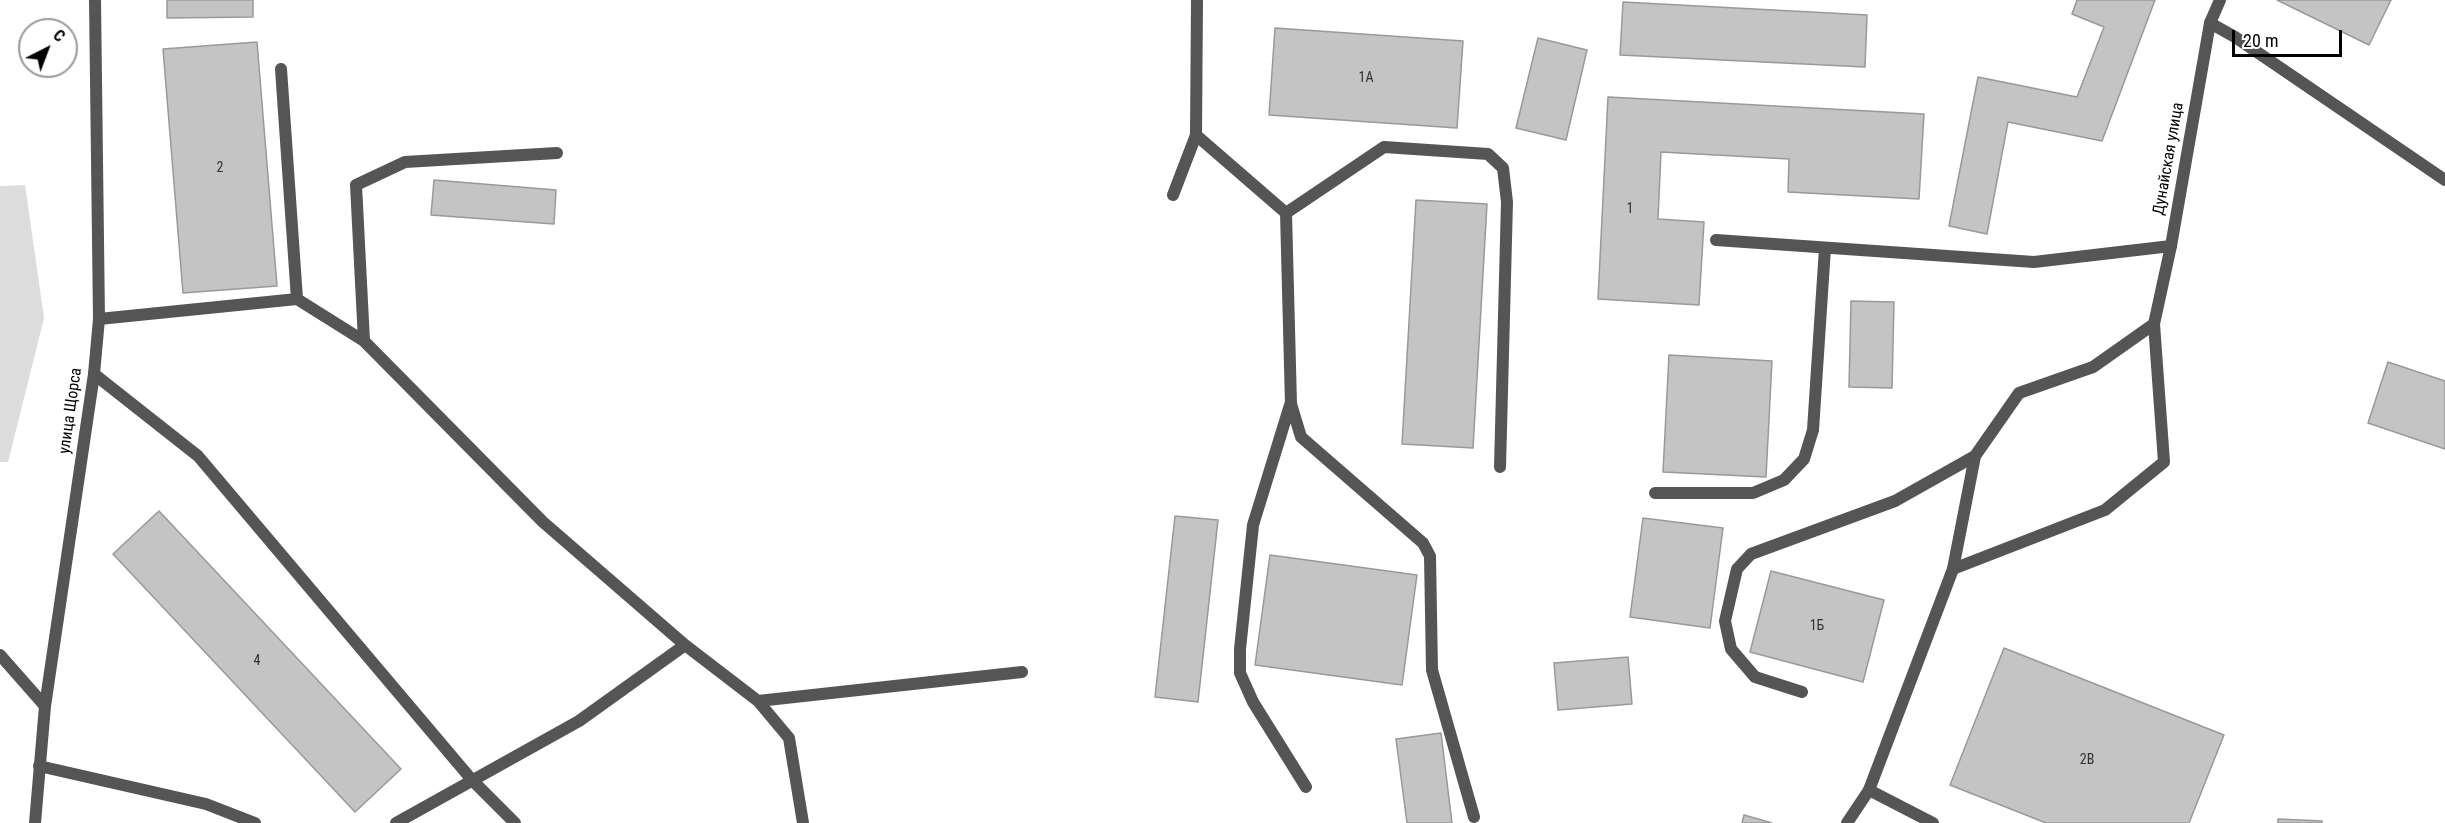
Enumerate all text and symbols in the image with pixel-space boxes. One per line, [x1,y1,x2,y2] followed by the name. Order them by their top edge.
[18,18,78,78] north arrow
[2235,18,2344,56] scale bar
[49,26,69,46] text: С
[2243,30,2278,51] text: 20 m
[1359,70,1373,86] house number: 1А
[2150,101,2188,217] street label: Дунайская улица
[217,160,223,176] house number: 2
[1627,201,1633,217] house number: 1
[55,367,87,455] street label: улица Щорса
[1810,618,1824,634] house number: 1Б
[254,653,260,669] house number: 4
[2080,752,2094,768] house number: 2В

